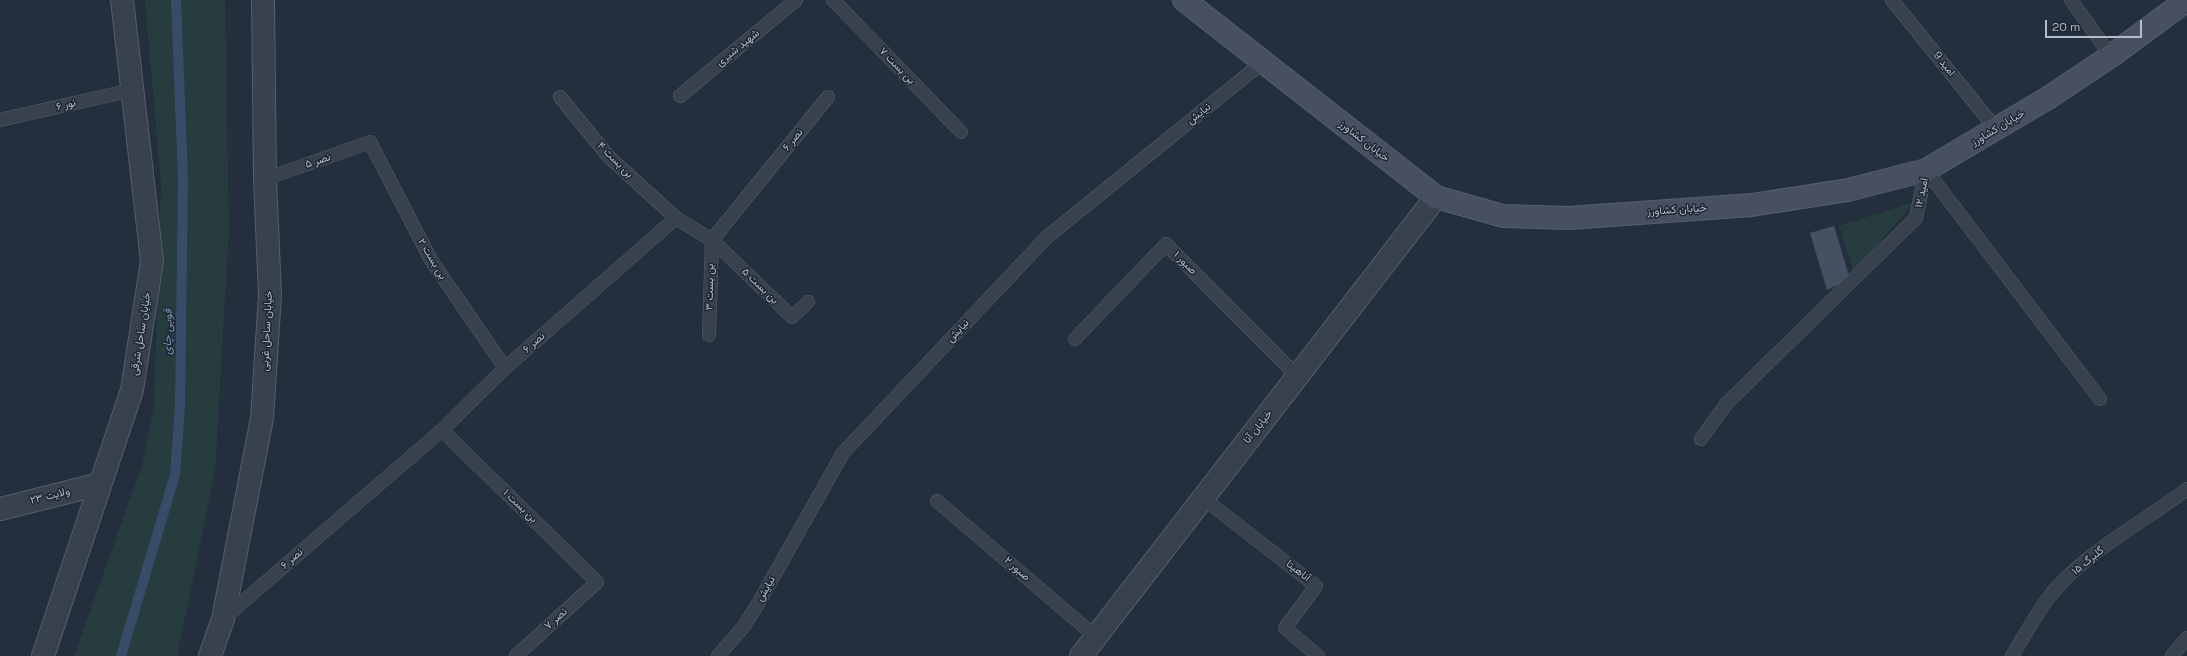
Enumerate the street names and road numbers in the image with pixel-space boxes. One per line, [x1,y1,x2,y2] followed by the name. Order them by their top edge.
[714,27,762,69] street label: شهید شیری
[876,45,918,87] street label: بن بست ۷
[1930,49,1958,79] street label: امید 9
[55,96,77,114] street label: نور ۶
[1184,100,1214,128] street label: نیایش
[1969,107,2027,149] street label: خیابان کشاورز
[1336,117,1392,165] street label: خیابان کشاورز
[780,126,806,154] street label: نصر ۶
[594,139,636,181] street label: بن بست ۴
[303,151,333,171] street label: نصر ۵
[1913,177,1931,209] street label: امید ۱۲
[1647,201,1707,219] street label: خیابان کشاورز
[415,236,449,282] street label: بن بست ۲
[1171,249,1199,277] street label: صبور ۱
[703,263,717,311] street label: بن بست ۳
[739,265,781,307] street label: بن بست ۵
[258,290,276,372] street label: خیابان ساحل غربی
[128,291,154,377] street label: خیابان ساحل شرقی
[944,317,972,345] street label: نیایش
[520,330,548,356] street label: نصر ۶
[1241,407,1275,447] street label: خیابان آنا
[29,485,71,507] street label: ولایت ۲۳
[500,486,540,526] street label: بن بست ۱
[2069,544,2107,578] street label: گلبرگ ۱۵
[278,546,306,572] street label: نصر ۶
[1001,554,1033,584] street label: صبور ۲
[1283,557,1313,585] street label: آناهیتا
[754,574,778,604] street label: نیایش
[542,605,570,633] street label: نصر ۷

